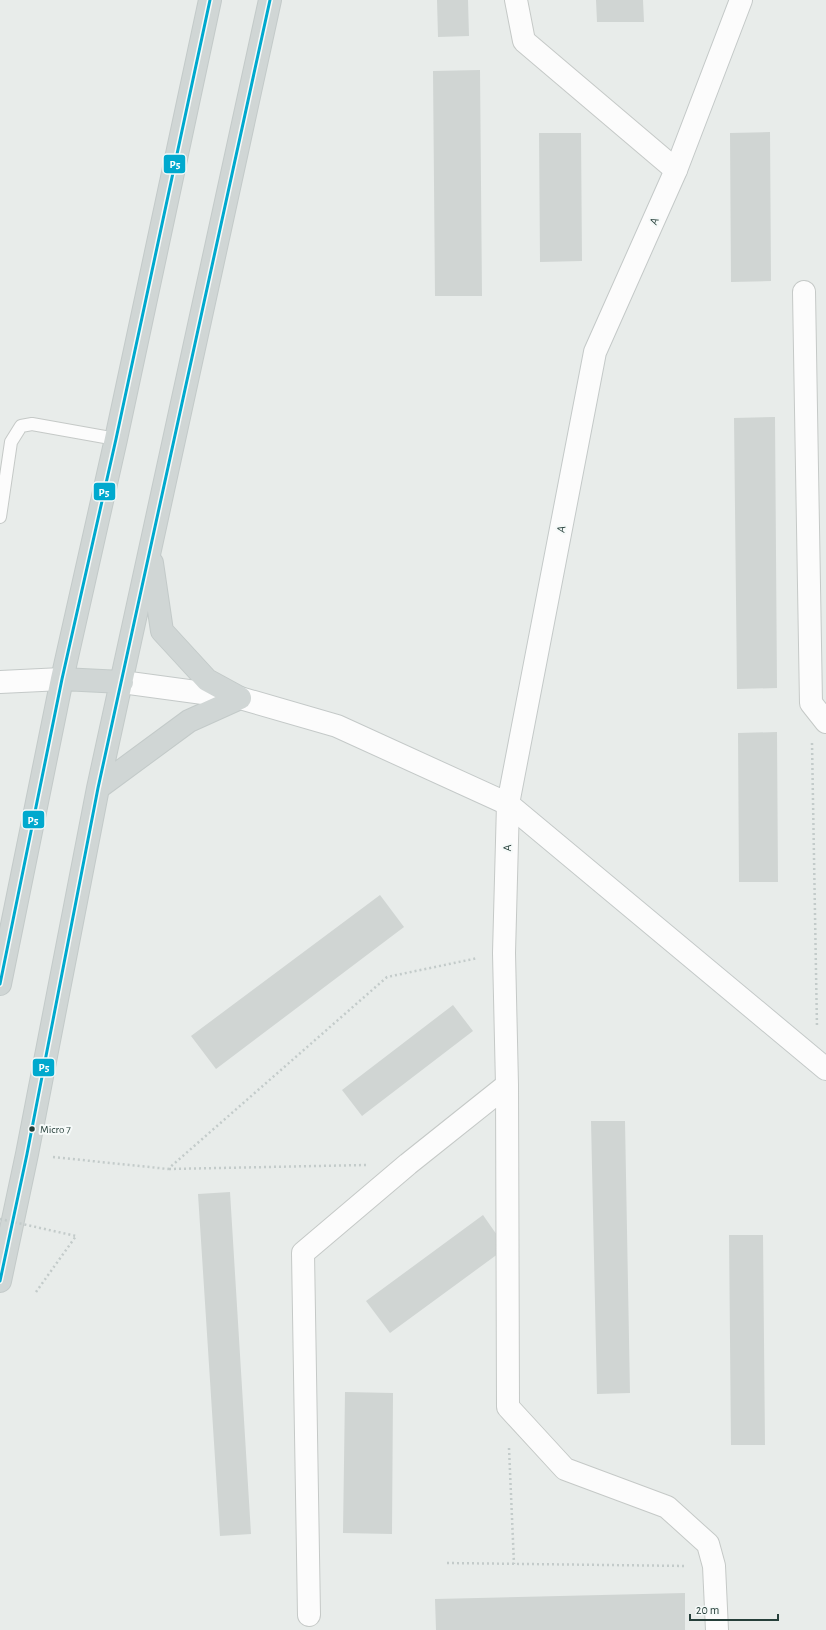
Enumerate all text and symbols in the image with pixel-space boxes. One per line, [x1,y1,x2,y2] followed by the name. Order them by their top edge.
[163,154,186,174] line badge: P5
[170,159,181,170] text: P5
[647,215,661,227] street label: A
[93,482,116,501] line badge: P5
[99,487,110,498] text: P5
[554,524,568,534] street label: A
[22,810,45,829] line badge: P5
[28,815,39,826] text: P5
[501,844,513,852] street label: A
[32,1058,55,1077] line badge: P5
[39,1062,50,1073] text: P5
[27,1124,37,1134] marker: Micro 7
[40,1124,71,1135] place label: Micro 7
[690,1596,778,1622] scale bar
[696,1604,719,1616] text: 20 m

